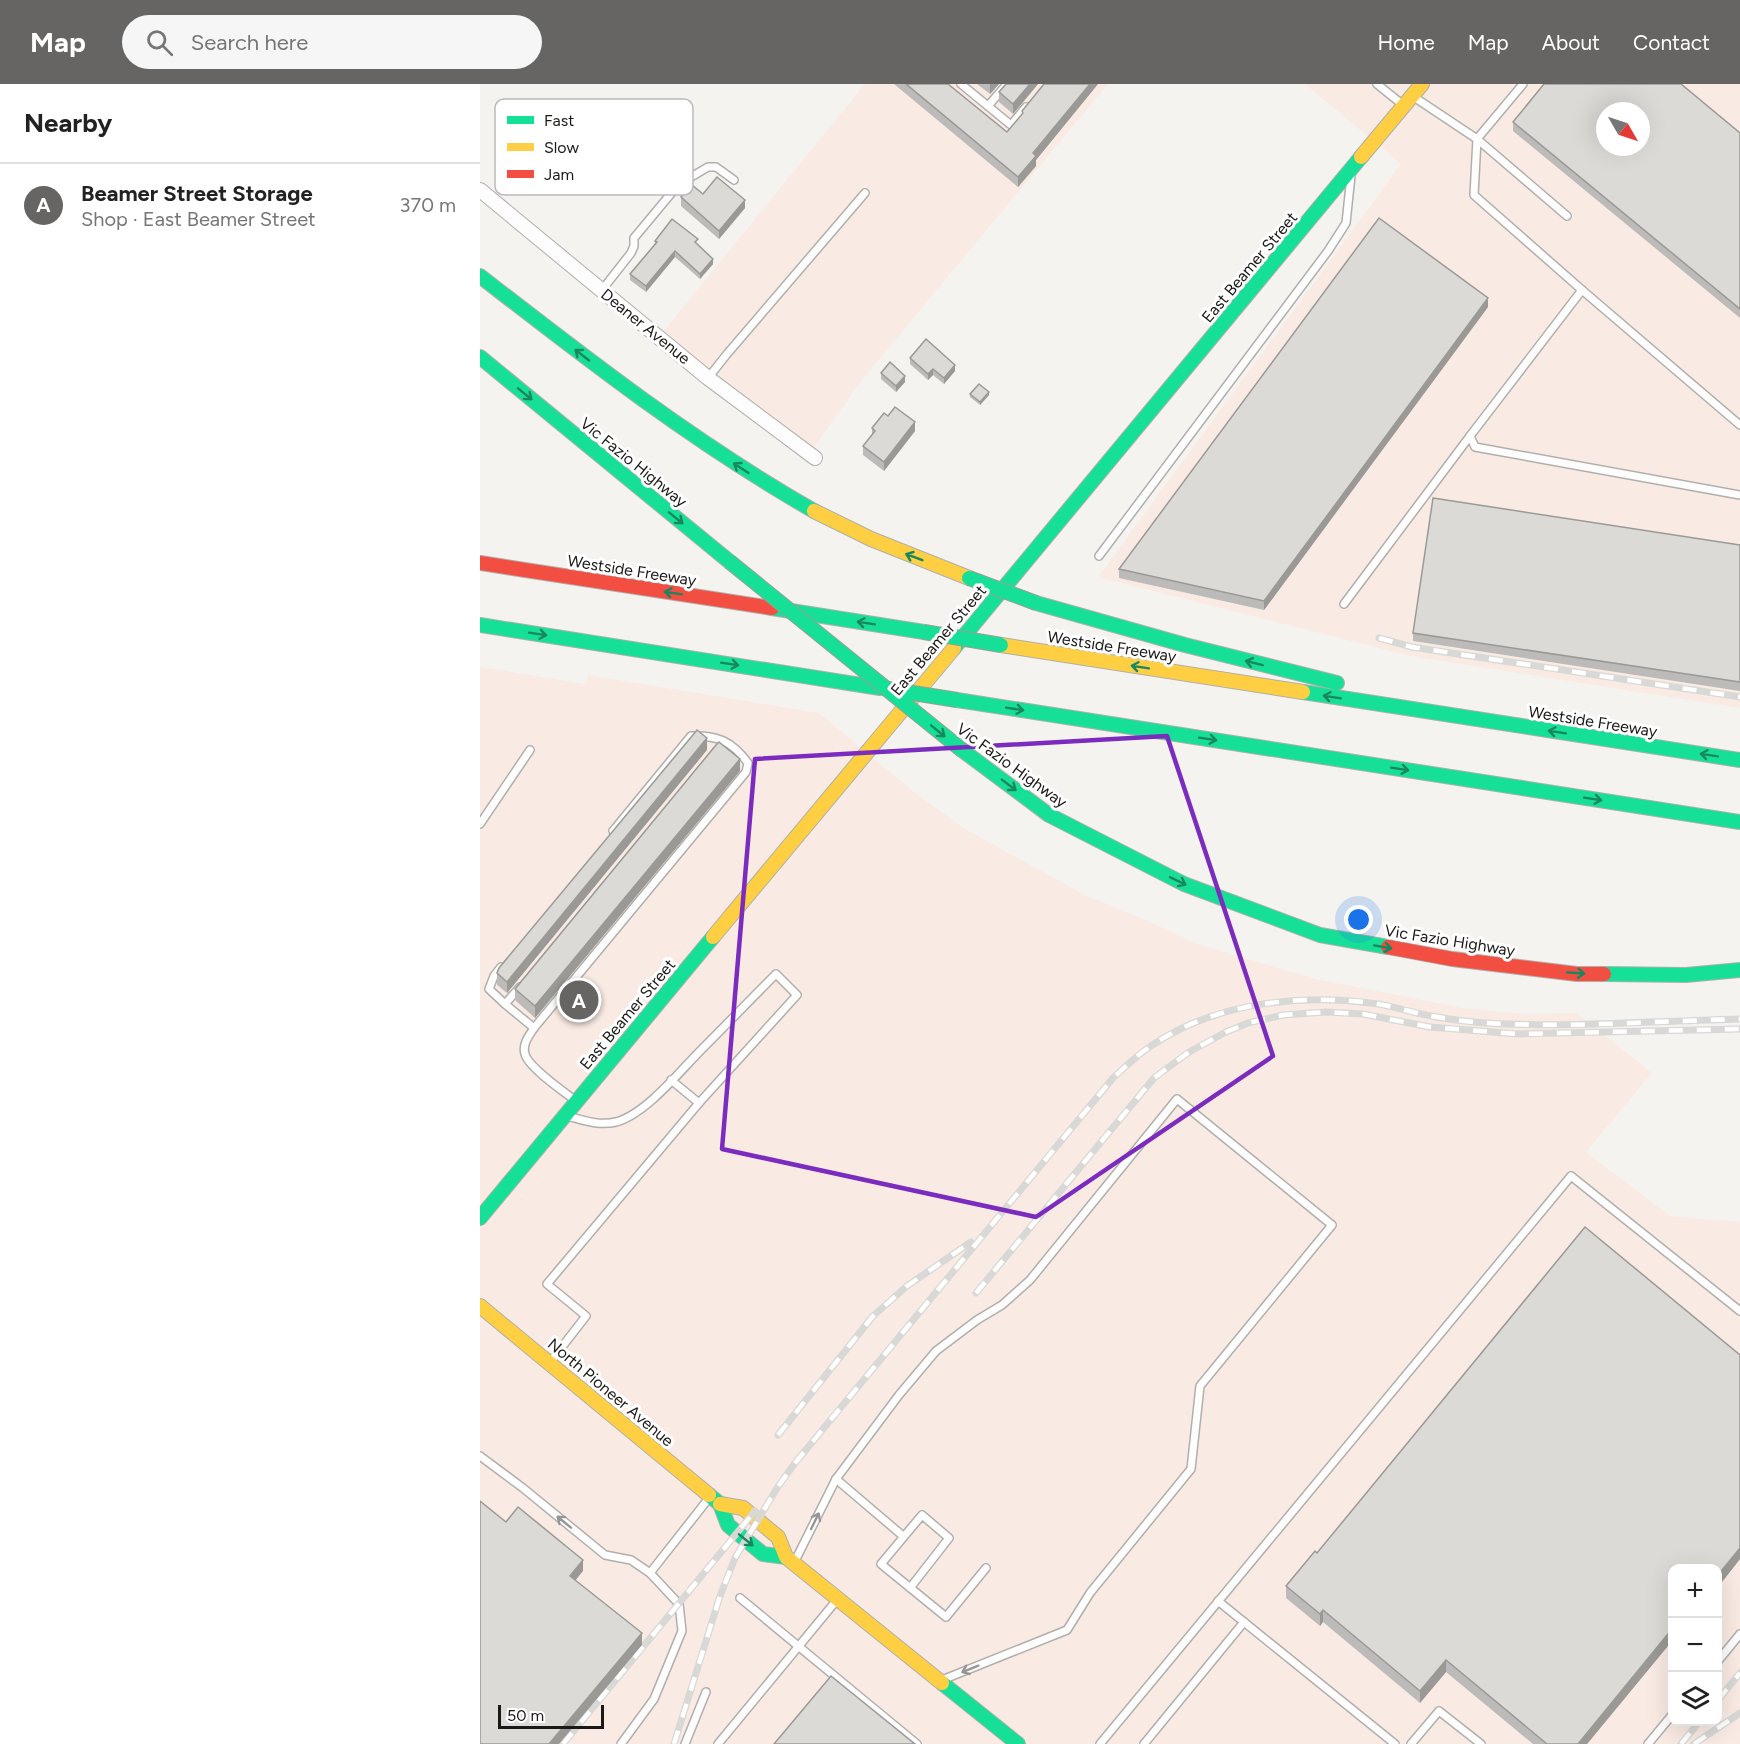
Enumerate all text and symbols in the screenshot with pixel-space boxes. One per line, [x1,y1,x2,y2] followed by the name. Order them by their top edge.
[122,15,542,69] search box
[30,25,86,59] text: Map
[143,26,176,59] icon: search
[191,29,308,56] text: Search here
[1378,30,1435,55] text: Home
[1468,30,1509,55] text: Map
[1542,30,1600,55] text: About
[1633,30,1710,55] text: Contact
[495,99,693,195] legend
[1596,102,1650,156] north arrow
[24,107,112,139] text: Nearby
[544,111,574,130] text: Fast
[544,138,579,157] text: Slow
[544,165,574,184] text: Jam
[81,180,313,207] text: Beamer Street Storage
[36,193,51,217] text: A
[400,193,456,217] text: 370 m
[81,207,316,231] text: Shop · East Beamer Street
[1198,208,1301,326] street label: East Beamer Street
[597,285,694,368] street label: Deaner Avenue
[575,348,591,361] one-way arrow
[517,387,532,401] one-way arrow
[577,414,691,512] street label: Vic Fazio Highway
[733,461,750,473] one-way arrow
[668,511,684,524] one-way arrow
[905,550,924,561] one-way arrow
[566,551,698,590] street label: Westside Freeway
[887,581,990,699] street label: East Beamer Street
[664,588,684,599] one-way arrow
[857,618,876,629] one-way arrow
[1046,627,1178,666] street label: Westside Freeway
[527,629,547,640] one-way arrow
[1245,656,1264,668] one-way arrow
[720,659,740,670] one-way arrow
[1130,661,1150,672] one-way arrow
[1323,691,1343,702] one-way arrow
[1527,702,1659,741] street label: Westside Freeway
[1005,704,1024,715] one-way arrow
[953,719,1071,812] street label: Vic Fazio Highway
[930,725,946,738] one-way arrow
[1548,726,1568,737] one-way arrow
[1197,734,1217,745] one-way arrow
[1699,750,1719,761] one-way arrow
[1390,763,1410,774] one-way arrow
[1000,779,1016,792] one-way arrow
[1583,793,1602,804] one-way arrow
[1169,875,1186,887] one-way arrow
[1344,905,1373,934] your location
[1383,921,1517,960] street label: Vic Fazio Highway
[1373,941,1392,952] one-way arrow
[576,955,679,1073] street label: East Beamer Street
[1566,968,1586,979] one-way arrow
[560,978,598,1022] pin: A
[544,1334,678,1451] street label: North Pioneer Avenue
[809,1513,821,1531] one-way arrow
[556,1515,572,1528] one-way arrow
[738,1533,754,1546] one-way arrow
[1668,1564,1722,1726] map controls
[1668,1564,1722,1618] button: +
[1668,1618,1722,1672] button: −
[961,1664,980,1675] one-way arrow
[1668,1672,1722,1726] button: layers
[498,1702,604,1730] scale bar
[507,1706,544,1725] text: 50 m

